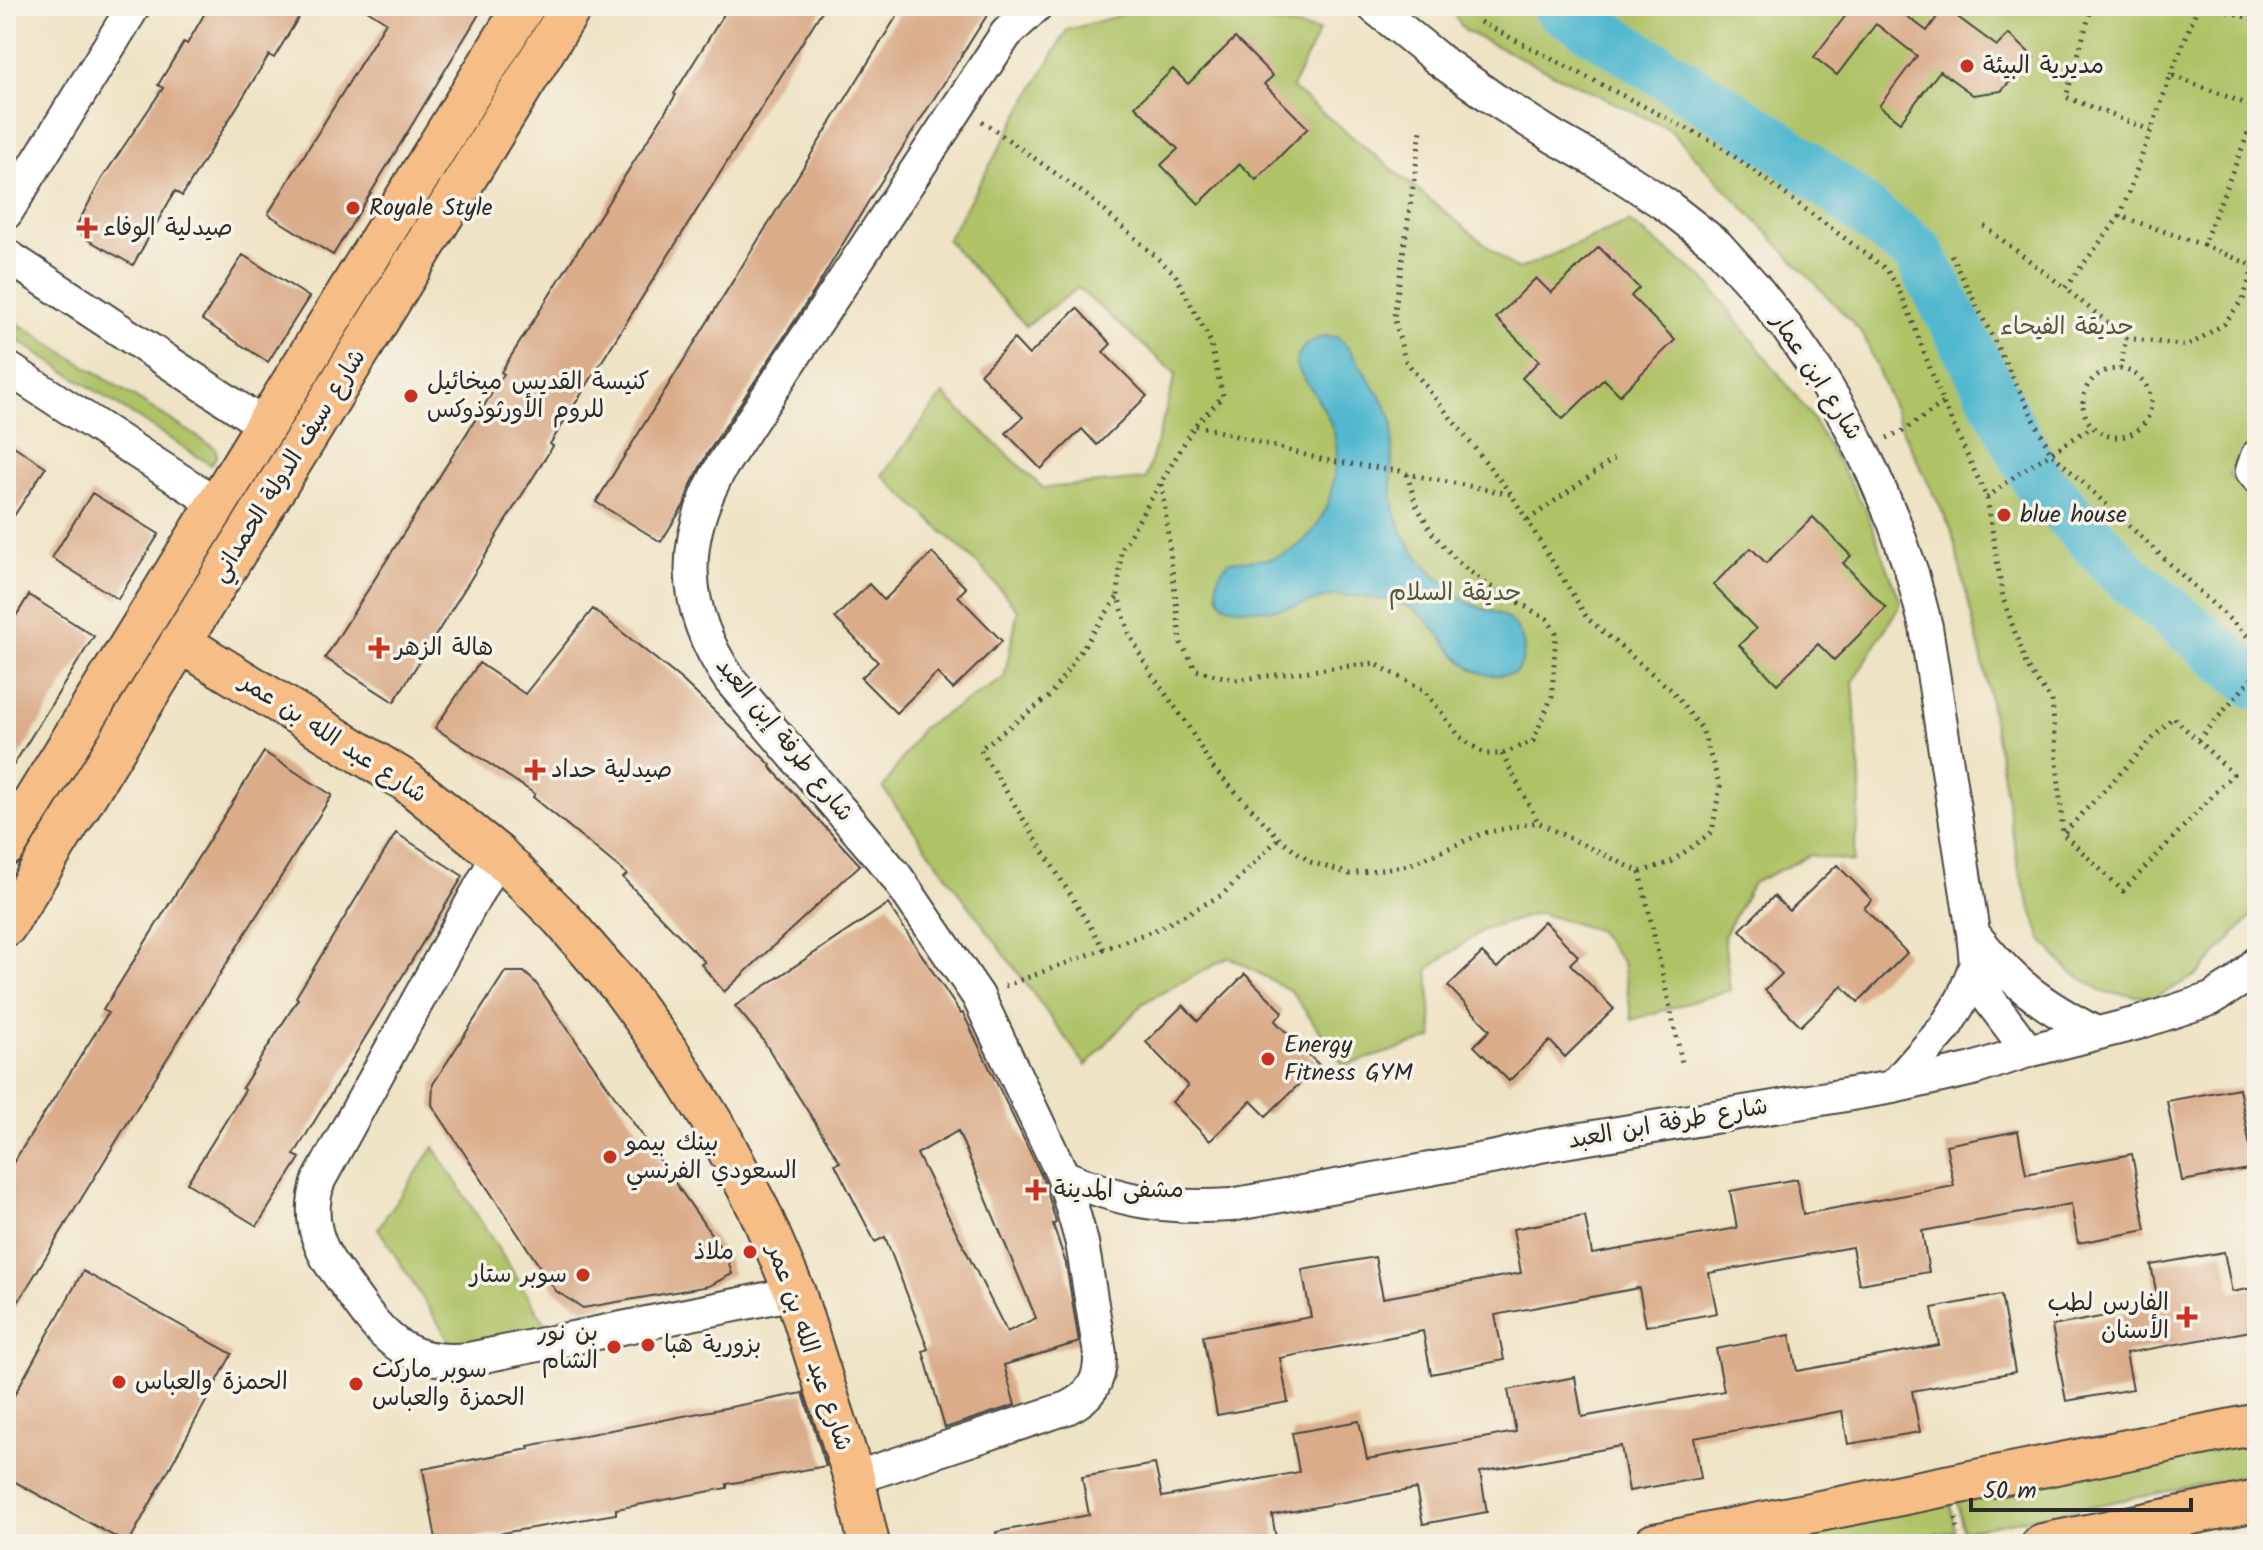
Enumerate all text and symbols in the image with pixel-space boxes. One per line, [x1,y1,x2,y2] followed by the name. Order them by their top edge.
[1983,47,2104,86] place label: مديرية البيئة
[1958,57,1976,75] marker: مديرية البيئة
[369,189,493,228] place label: Royale Style
[344,199,362,217] marker: Royale Style
[103,209,233,248] place label: صيدلية الوفاء
[78,219,96,237] marker: صيدلية الوفاء
[1759,304,1872,449] street label: شارع ابن عمار
[2000,308,2134,347] park label: حديقة الفيحاء
[201,342,377,590] street label: شارع سيف الدولة الحمداني
[427,363,649,430] place label: كنيسة القديس ميخائيل للروم الأورثوذوكس
[402,387,420,405] marker: كنيسة القديس ميخائيل للروم الأورثوذوكس
[2020,496,2127,535] place label: blue house
[1995,506,2013,524] marker: blue house
[1389,574,1521,613] park label: حديقة السلام
[393,629,493,668] place label: هالة الزهر
[370,639,388,657] marker: هالة الزهر
[705,649,863,831] street label: شارع طرفة إبن العبد
[230,663,434,814] street label: شارع عبد الله بن عمر
[551,751,672,790] place label: صيدلية حداد
[526,761,544,779] marker: صيدلية حداد
[1284,1026,1413,1093] place label: Energy Fitness GYM
[1259,1050,1277,1068] marker: Energy Fitness GYM
[1565,1087,1771,1161] street label: شارع طرفة ابن العبد
[624,1124,797,1191] place label: بينك بيمو السعودي الفرنسي
[601,1148,619,1166] marker: بينك بيمو السعودي الفرنسي
[1054,1171,1184,1210] place label: مشفى المدينة
[1025,1179,1047,1201] marker: مشفى المدينة
[694,1233,734,1272] place label: ملاذ
[755,1237,863,1457] street label: شارع عبد الله بن عمر
[741,1243,759,1261] marker: ملاذ
[468,1256,567,1295] place label: سوبر ستار
[574,1266,592,1284] marker: سوبر ستار
[2047,1284,2169,1351] place label: الفارس لطب الأسنان
[2176,1306,2198,1328] marker: الفارس لطب الأسنان
[537,1314,598,1381] place label: بن نور الشام
[664,1326,761,1365] place label: بزورية هبا
[639,1336,657,1354] marker: بزورية هبا
[605,1338,623,1356] marker: بن نور الشام
[372,1351,525,1418] place label: سوبر ماركت الحمزة والعباس
[135,1363,288,1402] place label: الحمزة والعباس
[110,1373,128,1391] marker: الحمزة والعباس
[347,1375,365,1393] marker: سوبر ماركت الحمزة والعباس
[1971,1462,2191,1512] scale bar
[1983,1472,2037,1511] text: 50 m

